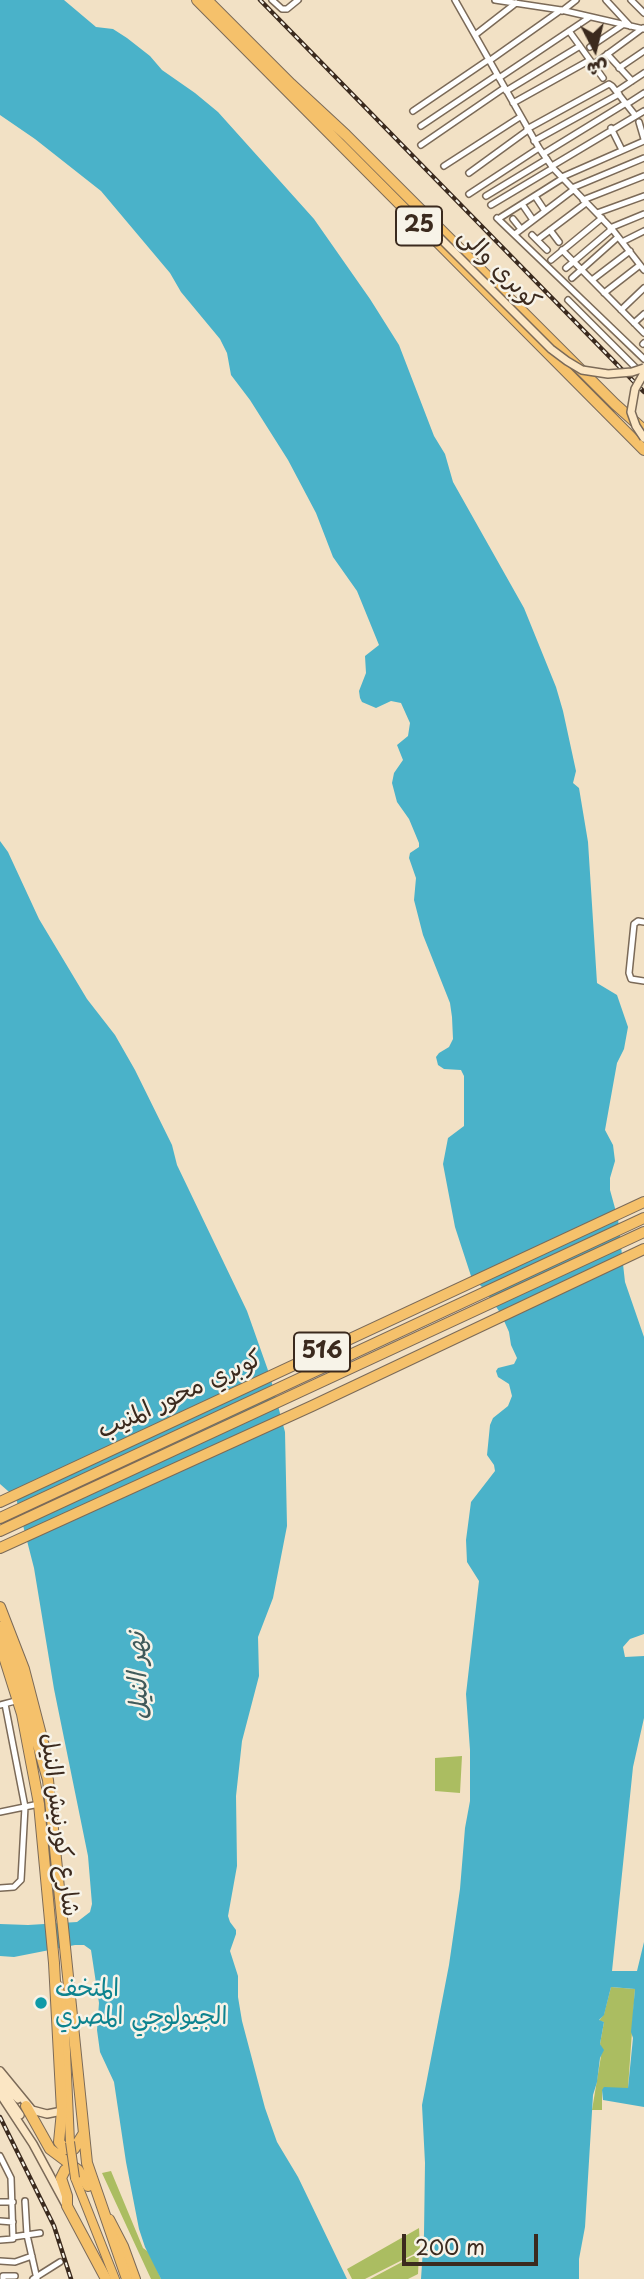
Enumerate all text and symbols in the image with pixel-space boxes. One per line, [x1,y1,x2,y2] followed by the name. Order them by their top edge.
[560,14,630,84] north arrow
[585,55,610,85] text: ش
[396,206,442,246] road number: 25
[452,222,546,316] street label: كوبري والى
[294,1332,350,1372] road number: 516
[93,1344,267,1446] street label: كوبري محور المنيب
[122,1631,156,1721] water label: نهر النيل
[33,1732,85,1918] street label: شارع كورنيش النيل
[55,1975,227,2031] place label: المتخف الجيولوجي المصري
[33,1995,49,2011] marker: المتخف الجيولوجي المصري
[406,2220,542,2264] scale bar
[415,2230,485,2262] text: 200 m

